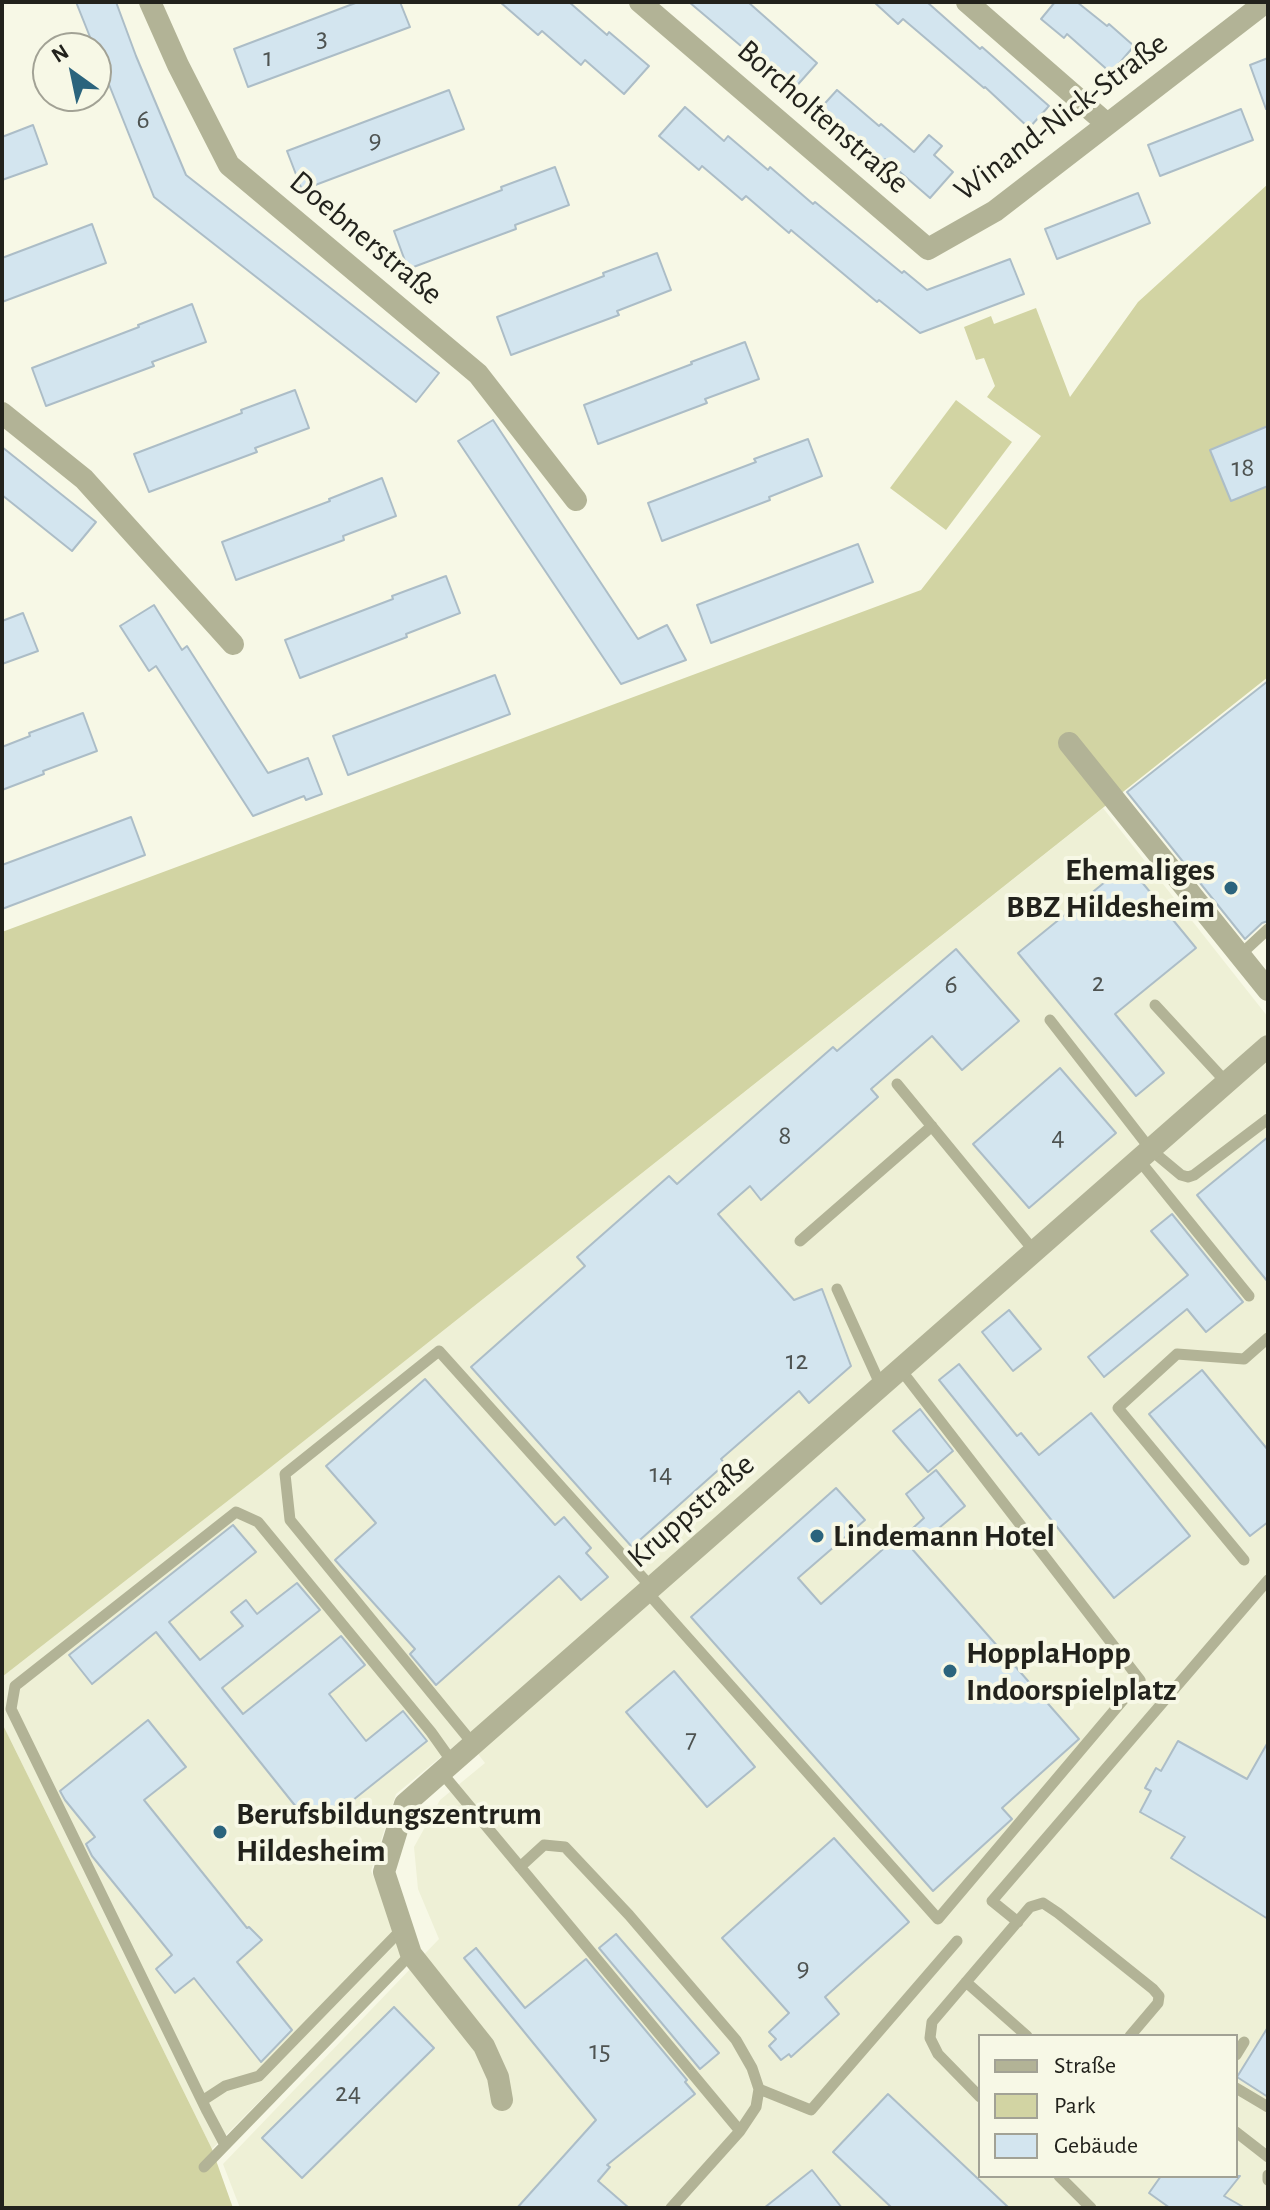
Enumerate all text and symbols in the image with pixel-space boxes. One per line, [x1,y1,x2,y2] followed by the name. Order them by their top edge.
[316,21,328,55] house number: 3
[947,24,1175,210] street label: Winand-Nick-Straße
[32,32,112,112] north arrow
[729,32,917,202] street label: Borcholtenstraße
[48,40,72,67] text: N
[263,41,273,75] house number: 1
[136,103,150,137] house number: 6
[368,123,382,157] house number: 9
[282,163,450,313] street label: Doebnerstraße
[1232,451,1254,485] house number: 18
[1006,851,1215,926] place label: Ehemaliges BBZ Hildesheim
[1222,879,1240,897] marker: Ehemaliges BBZ Hildesheim
[1092,966,1104,1000] house number: 2
[944,968,958,1002] house number: 6
[778,1119,792,1153] house number: 8
[1051,1120,1065,1154] house number: 4
[786,1344,808,1378] house number: 12
[620,1445,762,1577] street label: Kruppstraße
[649,1457,673,1491] house number: 14
[833,1517,1055,1555] place label: Lindemann Hotel
[808,1527,826,1545] marker: Lindemann Hotel
[966,1634,1177,1709] place label: HopplaHopp Indoorspielplatz
[941,1662,959,1680] marker: HopplaHopp Indoorspielplatz
[685,1722,697,1756] house number: 7
[236,1795,542,1870] place label: Berufsbildungszentrum Hildesheim
[211,1823,229,1841] marker: Berufsbildungszentrum Hildesheim
[796,1951,810,1985] house number: 9
[589,2034,611,2068] house number: 15
[978,2034,1238,2178] legend
[1054,2054,1116,2078] text: Straße
[335,2076,361,2110] house number: 24
[1054,2094,1095,2118] text: Park
[1054,2134,1138,2158] text: Gebäude

